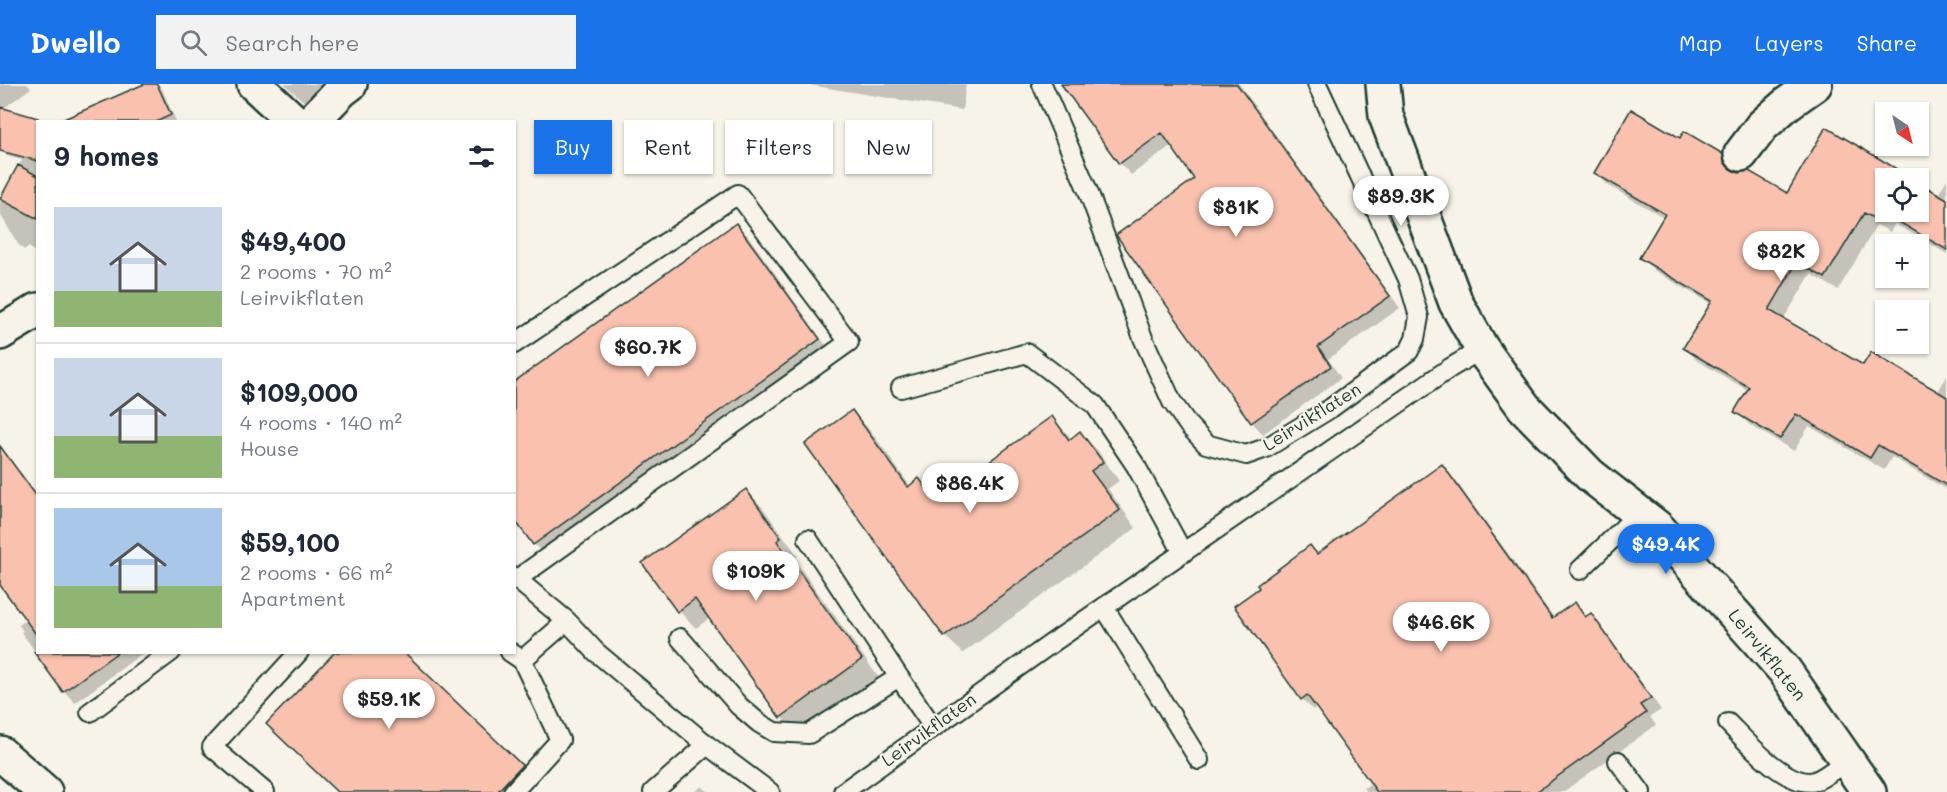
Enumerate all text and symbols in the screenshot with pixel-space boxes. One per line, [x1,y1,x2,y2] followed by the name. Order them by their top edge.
[156,15,576,69] search box
[30,24,120,60] text: Dwello
[177,26,210,59] icon: search
[225,28,359,57] text: Search here
[1679,29,1722,56] text: Map
[1755,29,1824,56] text: Layers
[1857,29,1917,56] text: Share
[1875,102,1929,156] north arrow
[1875,102,1929,354] map controls
[534,120,612,174] chip: Buy
[624,120,713,174] chip: Rent
[725,120,833,174] chip: Filters
[845,120,932,174] chip: New
[54,139,159,173] text: 9 homes
[465,140,498,173] icon: filters
[1875,168,1929,222] button: locate
[1352,176,1450,227] pin: $89.3K
[1367,182,1435,208] text: $89.3K
[1200,187,1272,238] pin: $81K
[1213,193,1259,219] text: $81K
[240,224,346,258] text: $49,400
[102,231,174,303] icon: home
[1745,231,1817,282] pin: $82K
[1875,234,1929,288] button: +
[1756,237,1806,263] text: $82K
[240,258,392,284] text: 2 rooms · 70 m²
[240,284,364,310] text: Leirvikflaten
[1875,300,1929,354] button: −
[599,327,697,378] pin: $60.7K
[614,333,682,359] text: $60.7K
[240,375,358,409] text: $109,000
[1258,376,1365,456] street label: Leirvikflaten
[102,382,174,454] icon: home
[240,409,402,435] text: 4 rooms · 140 m²
[240,435,299,461] text: House
[921,463,1019,514] pin: $86.4K
[936,469,1004,495] text: $86.4K
[1617,524,1715,575] pin: $49.4K
[240,525,340,559] text: $59,100
[1631,530,1701,556] text: $49.4K
[102,532,174,604] icon: home
[714,551,798,602] pin: $109K
[726,557,786,583] text: $109K
[240,559,393,585] text: 2 rooms · 66 m²
[240,585,346,611] text: Apartment
[1392,602,1490,653] pin: $46.6K
[1723,603,1812,705] street label: Leirvikflaten
[1407,608,1475,634] text: $46.6K
[340,679,438,730] pin: $59.1K
[357,685,421,711] text: $59.1K
[876,687,981,772] street label: Leirvikflaten

